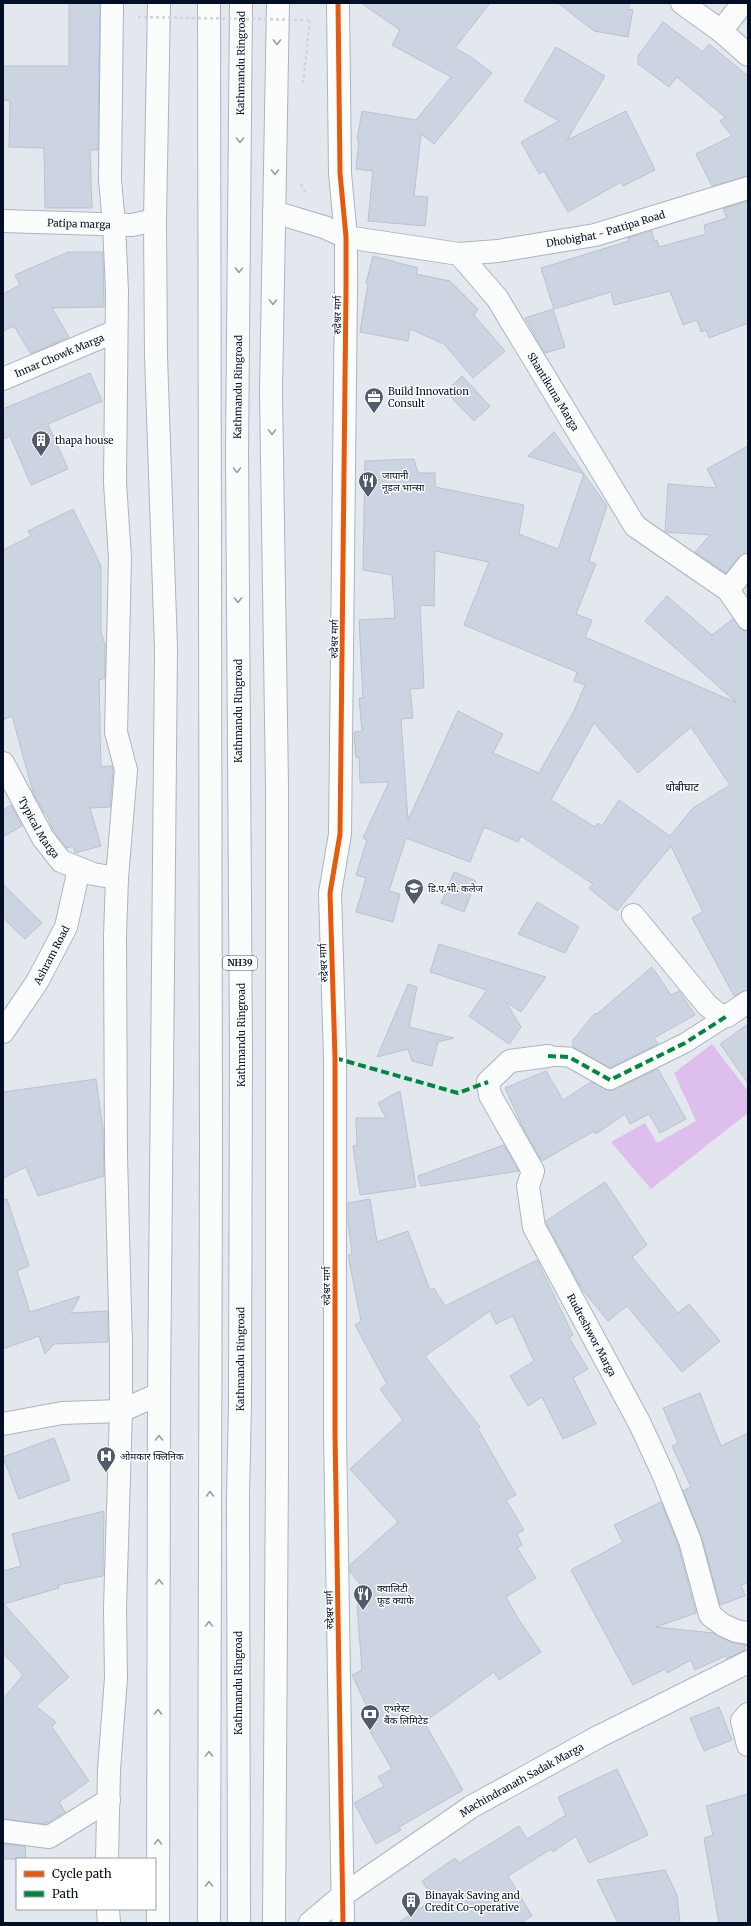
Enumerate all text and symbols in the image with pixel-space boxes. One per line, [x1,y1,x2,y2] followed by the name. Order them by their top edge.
[234,11,248,115] street label: Kathmandu Ringroad
[273,39,281,45] one-way arrow
[236,137,244,143] one-way arrow
[271,169,279,175] one-way arrow
[545,208,667,250] street label: Dhobighat - Pattipa Road
[47,216,112,231] street label: Patipa marga
[235,267,243,273] one-way arrow
[331,294,344,335] street label: रुद्रेश्वर मार्ग
[269,299,277,305] one-way arrow
[13,331,107,380] street label: Innar Chowk Marga
[231,335,245,439] street label: Kathmandu Ringroad
[524,350,582,434] street label: Shantikuna Marga
[388,385,469,410] place label: Build Innovation Consult
[363,386,385,414] office icon: Build Innovation Consult
[30,429,52,457] building icon: thapa house
[268,429,276,435] one-way arrow
[55,434,114,447] place label: thapa house
[233,467,241,473] one-way arrow
[382,469,425,494] place label: जापानी नूडल भान्सा
[357,470,379,498] restaurant icon: जापानी नूडल भान्सा
[234,597,242,603] one-way arrow
[328,618,341,659] street label: रुद्रेश्वर मार्ग
[232,659,245,763] street label: Kathmandu Ringroad
[665,780,699,794] district label: धोबीघाट
[15,795,63,861] street label: Typical Marga
[403,877,425,905] school or university icon: डि.ए.भी. कलेज
[428,882,484,895] place label: डि.ए.भी. कलेज
[30,924,73,988] street label: Ashram Road
[316,942,331,983] street label: रुद्रेश्वर मार्ग
[223,956,257,970] road number: NH39
[235,983,248,1087] street label: Kathmandu Ringroad
[320,1266,333,1305] street label: रुद्रेश्वर मार्ग
[564,1292,619,1379] street label: Rudreshwor Marga
[234,1307,247,1411] street label: Kathmandu Ringroad
[155,1435,163,1441] one-way arrow
[95,1445,117,1473] hospital icon: ओमकार क्लिनिक
[120,1450,184,1463] place label: ओमकार क्लिनिक
[206,1491,214,1497] one-way arrow
[155,1579,163,1585] one-way arrow
[377,1582,414,1607] place label: क्वालिटी फूड क्याफे
[352,1583,374,1611] restaurant icon: क्वालिटी फूड क्याफे
[323,1589,336,1630] street label: रुद्रेश्वर मार्ग
[205,1621,213,1627] one-way arrow
[232,1631,245,1735] street label: Kathmandu Ringroad
[384,1702,429,1727] place label: एभरेस्ट बैंक लिमिटेड
[359,1703,381,1731] bank icon: एभरेस्ट बैंक लिमिटेड
[154,1709,162,1715] one-way arrow
[457,1740,586,1820] street label: Machindranath Sadak Marga
[205,1751,213,1757] one-way arrow
[154,1839,162,1845] one-way arrow
[16,1858,156,1910] legend
[52,1866,112,1881] text: Cycle path
[205,1881,213,1887] one-way arrow
[52,1886,78,1901] text: Path
[425,1889,520,1914] place label: Binayak Saving and Credit Co-operative
[400,1890,422,1918] building icon: Binayak Saving and Credit Co-operative

